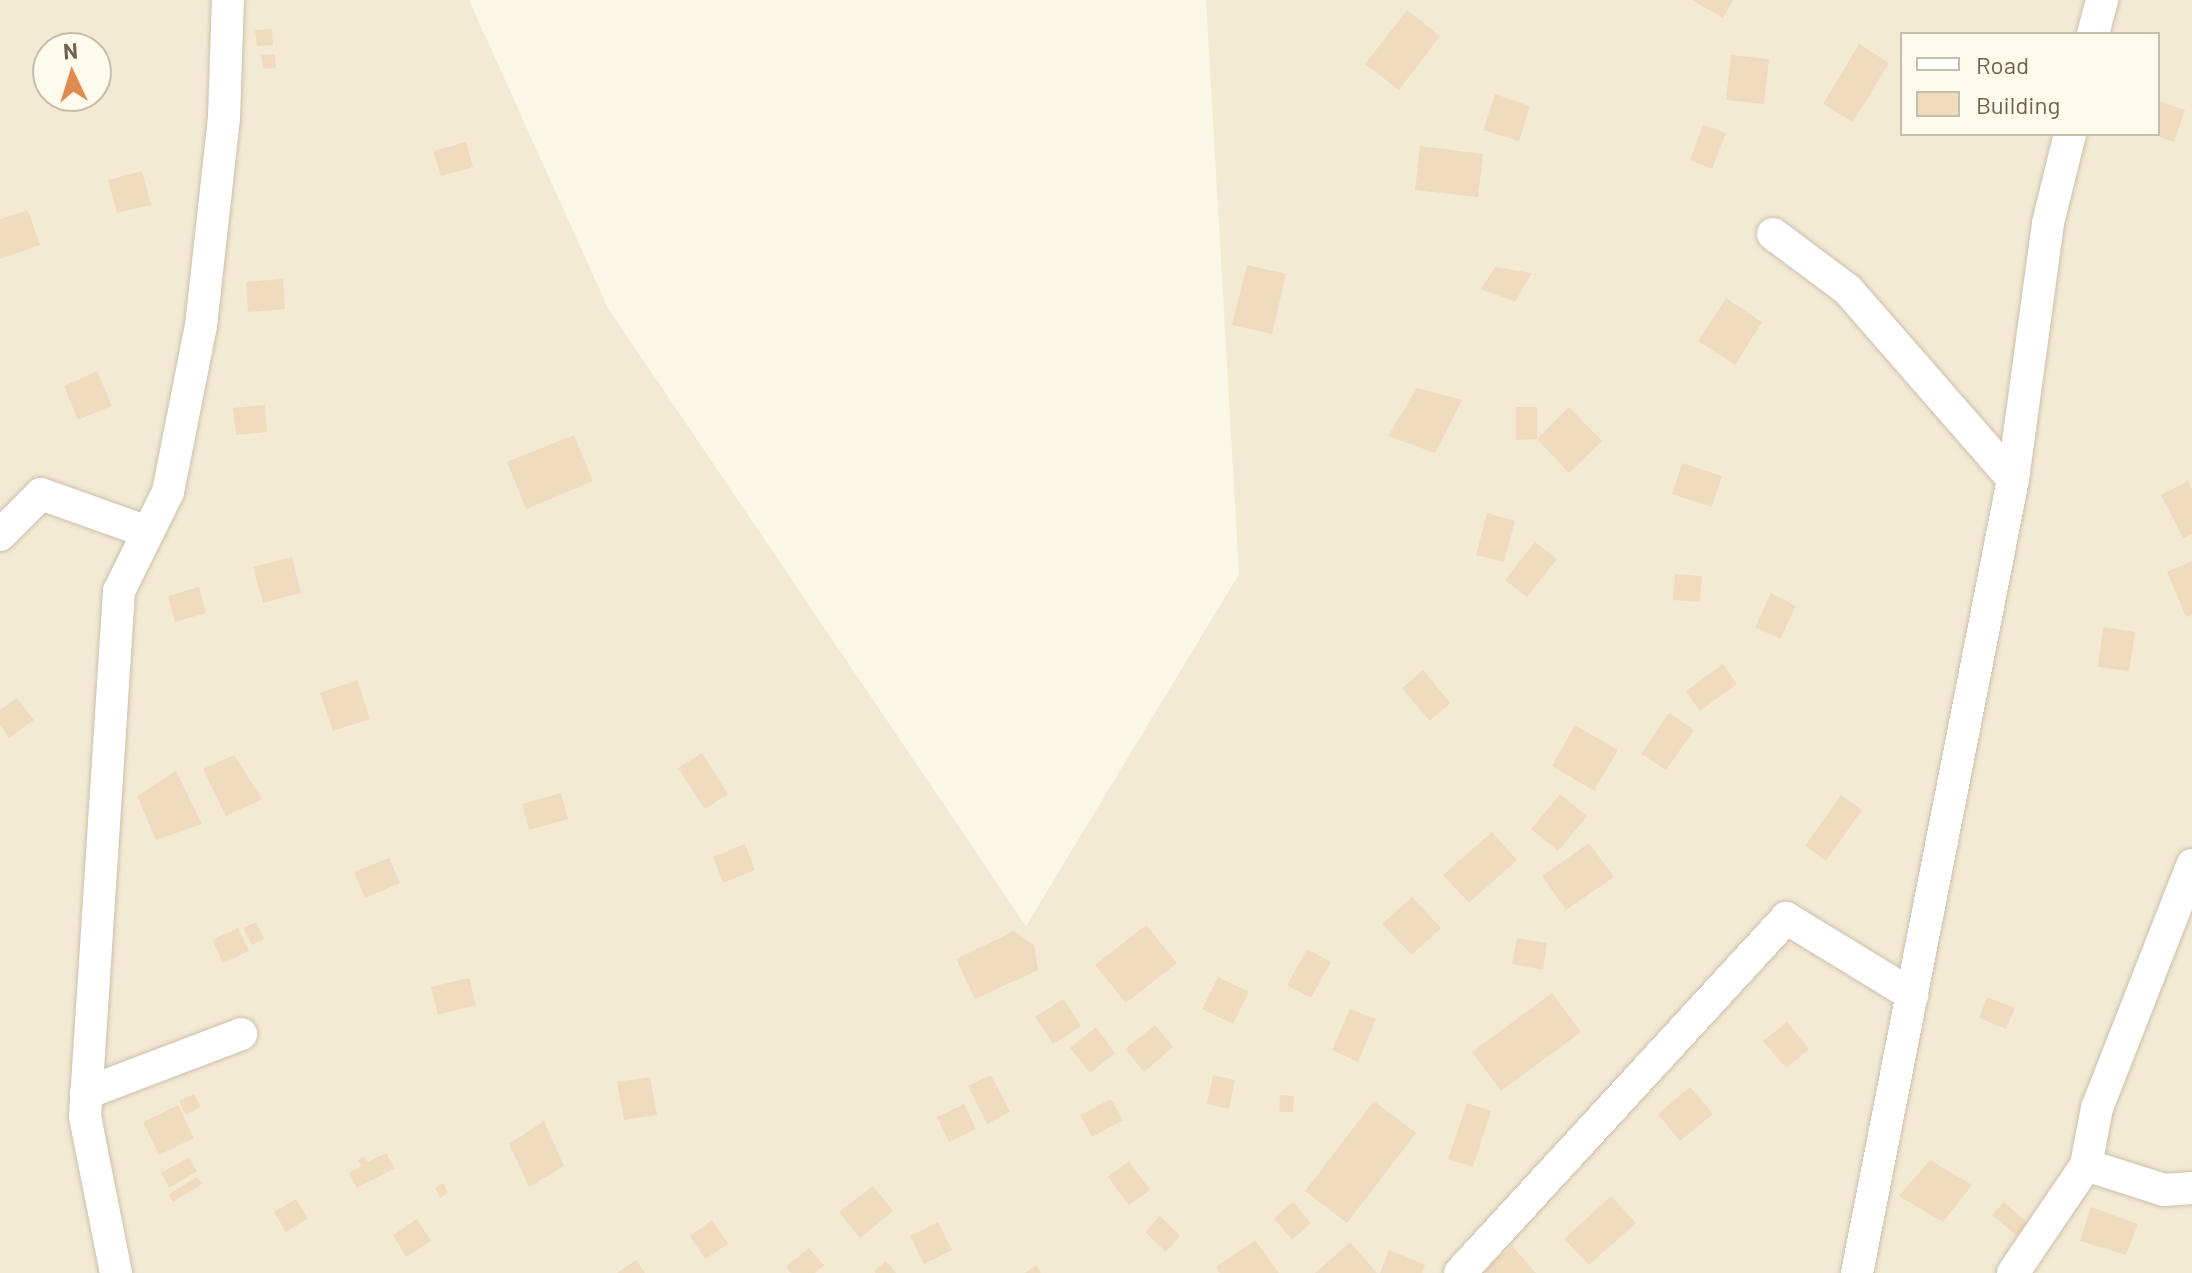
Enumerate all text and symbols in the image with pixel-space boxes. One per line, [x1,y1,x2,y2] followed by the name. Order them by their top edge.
[32,32,112,112] north arrow
[1900,32,2160,136] legend
[62,37,79,64] text: N
[1976,50,2029,79] text: Road
[1976,90,2060,119] text: Building

